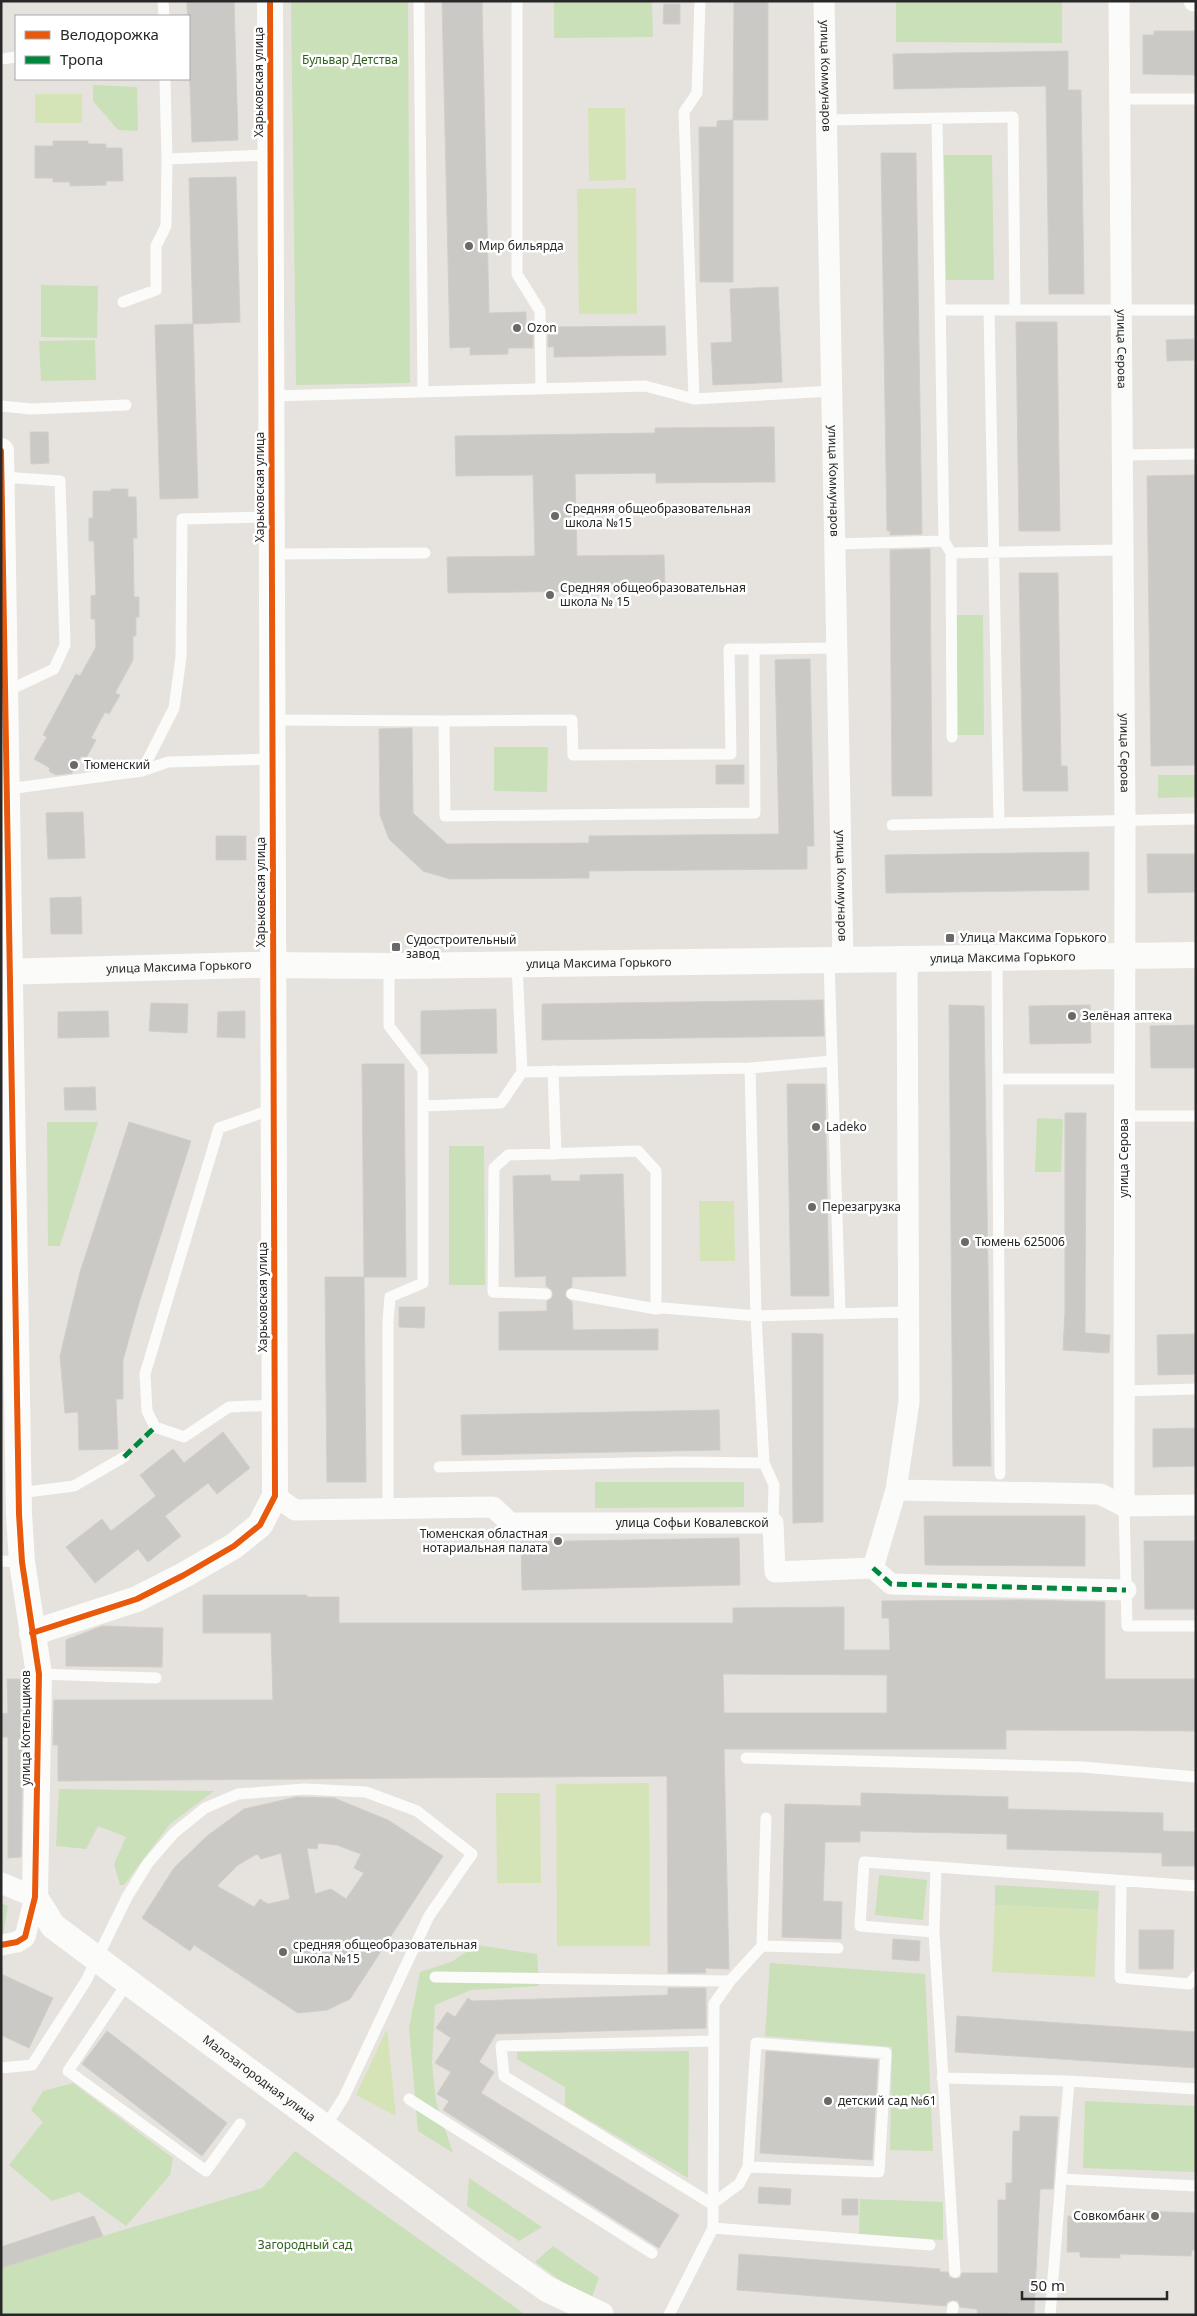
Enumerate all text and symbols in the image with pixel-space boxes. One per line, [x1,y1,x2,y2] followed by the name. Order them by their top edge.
[15,15,190,80] legend
[816,20,836,132] street label: улица Коммунаров
[60,24,159,44] text: Велодорожка
[250,27,267,137] street label: Харьковская улица
[60,49,103,69] text: Тропа
[302,51,398,68] park label: Бульвар Детства
[479,237,564,254] place label: Мир бильярда
[463,240,475,252] marker: Мир бильярда
[1113,309,1131,389] street label: улица Серова
[527,319,557,336] place label: Ozon
[511,322,523,334] marker: Ozon
[824,425,844,537] street label: улица Коммунаров
[251,432,268,542] street label: Харьковская улица
[565,500,751,531] place label: Средняя общеобразовательная школа №15
[549,510,561,522] marker: Средняя общеобразовательная школа №15
[560,579,746,610] place label: Средняя общеобразовательная школа № 15
[544,589,556,601] marker: Средняя общеобразовательная школа № 15
[1116,713,1134,793] street label: улица Серова
[84,756,150,773] place label: Тюменский
[68,759,80,771] marker: Тюменский
[832,830,852,942] street label: улица Коммунаров
[252,837,269,947] street label: Харьковская улица
[960,929,1107,946] place label: Улица Максима Горького
[406,931,517,962] place label: Судостроительный завод
[944,932,956,944] marker: Улица Максима Горького
[390,941,402,953] marker: Судостроительный завод
[930,948,1076,967] street label: улица Максима Горького
[526,953,672,972] street label: улица Максима Горького
[106,956,252,977] street label: улица Максима Горького
[1082,1007,1172,1024] place label: Зелёная аптека
[1066,1010,1078,1022] marker: Зелёная аптека
[826,1118,867,1135] place label: Ladeko
[1115,1118,1132,1198] street label: улица Серова
[810,1121,822,1133] marker: Ladeko
[822,1198,901,1215] place label: Перезагрузка
[806,1201,818,1213] marker: Перезагрузка
[975,1233,1065,1250] place label: Тюмень 625006
[959,1236,971,1248] marker: Тюмень 625006
[254,1242,271,1352] street label: Харьковская улица
[616,1514,769,1531] street label: улица Софьи Ковалевской
[420,1525,548,1556] place label: Тюменская областная нотариальная палата
[552,1535,564,1547] marker: Тюменская областная нотариальная палата
[17,1670,34,1786] street label: улица Котельщиков
[293,1936,477,1967] place label: средняя общеобразовательная школа №15
[277,1946,289,1958] marker: средняя общеобразовательная школа №15
[199,2031,319,2125] street label: Малозагородная улица
[838,2092,937,2109] place label: детский сад №61
[822,2095,834,2107] marker: детский сад №61
[1073,2207,1146,2224] place label: Совкомбанк
[1149,2210,1161,2222] marker: Совкомбанк
[258,2236,353,2253] park label: Загородный сад
[1022,2268,1167,2300] scale bar
[1030,2275,1065,2295] text: 50 m

